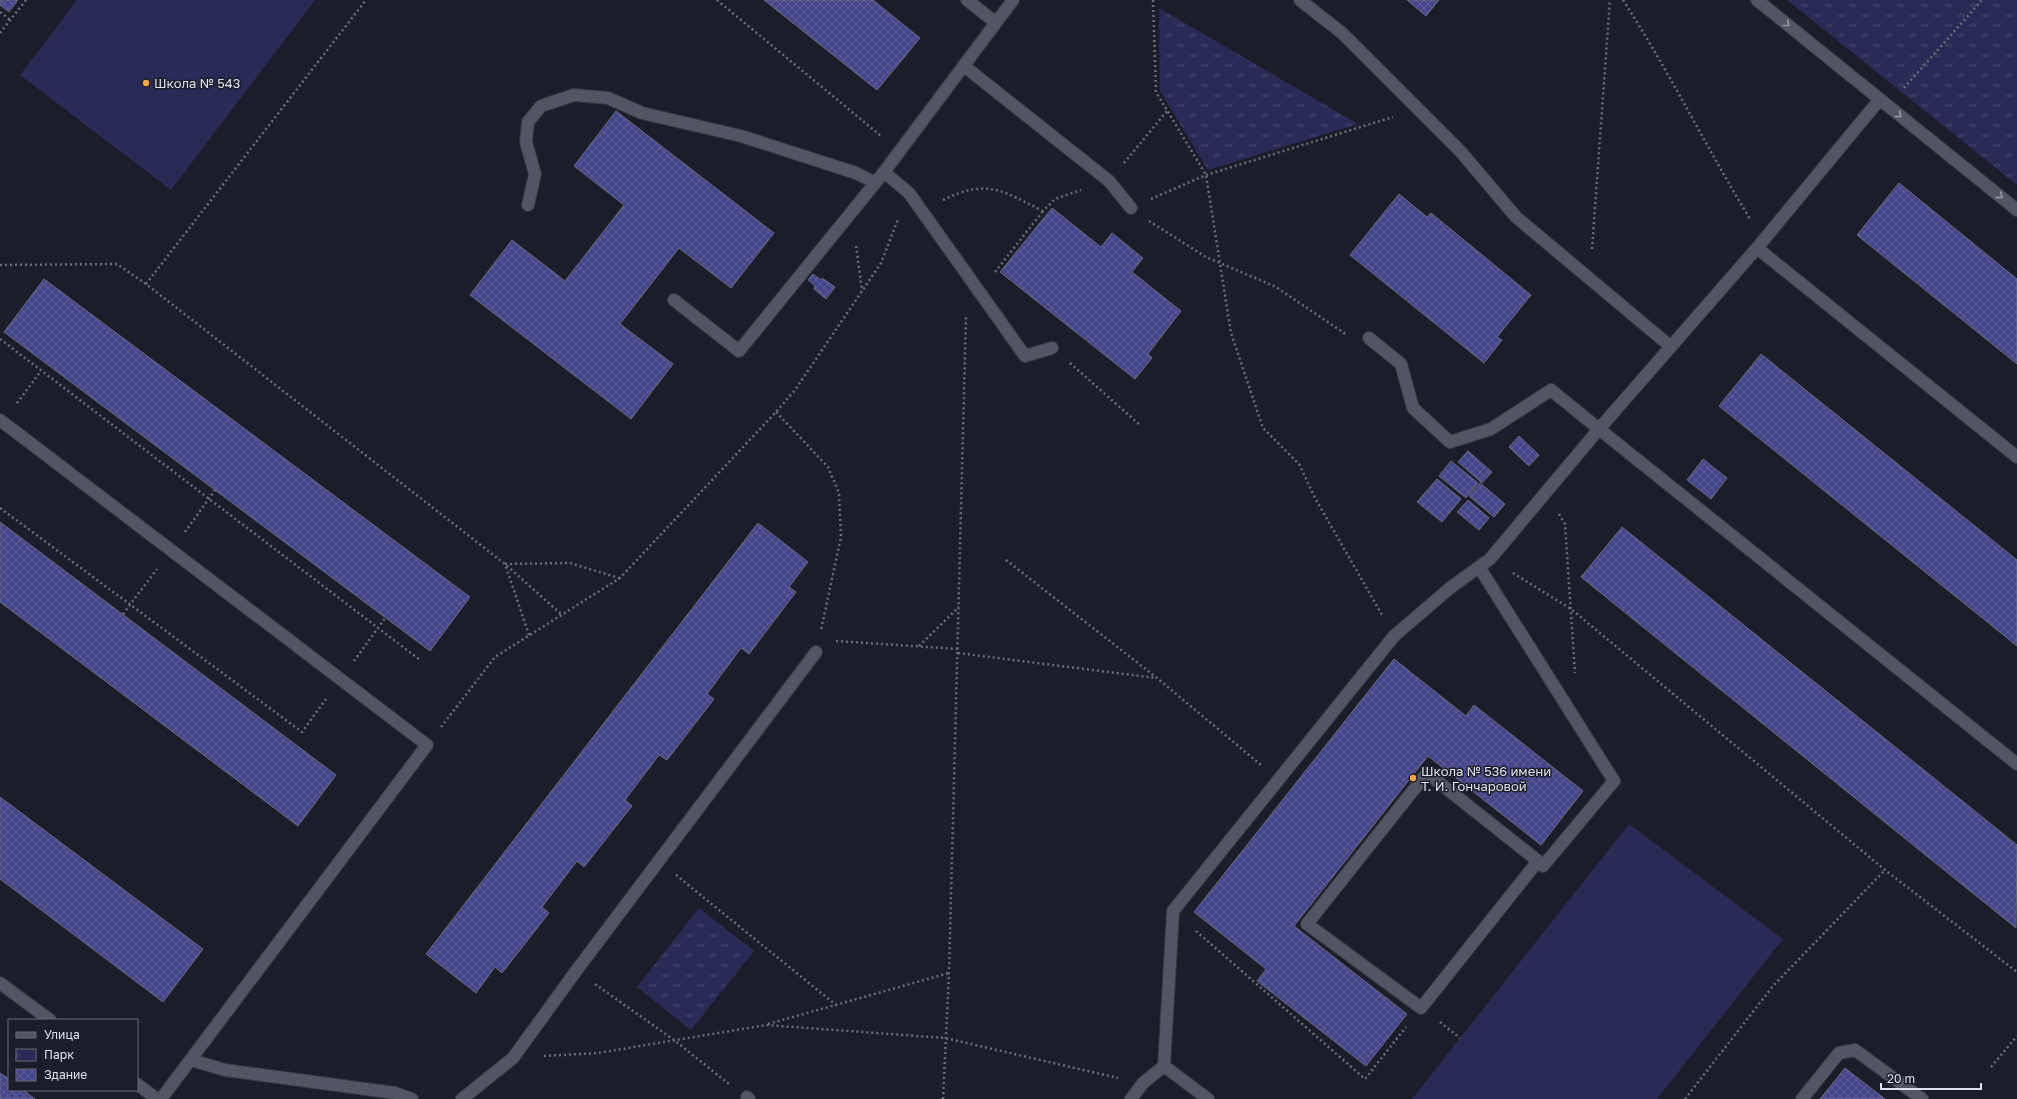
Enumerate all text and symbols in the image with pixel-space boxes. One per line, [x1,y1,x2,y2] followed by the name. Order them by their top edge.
[1782,20,1790,27] one-way arrow
[154,75,240,91] place label: Школа № 543
[141,78,151,88] marker: Школа № 543
[1895,110,1902,117] one-way arrow
[1996,192,2003,199] one-way arrow
[1421,763,1551,794] place label: Школа № 536 имени Т. И. Гончаровой
[1408,773,1418,783] marker: Школа № 536 имени Т. И. Гончаровой
[8,1019,138,1091] legend
[44,1027,80,1042] text: Улица
[44,1047,74,1062] text: Парк
[1881,1065,1981,1091] scale bar
[44,1067,87,1082] text: Здание
[1887,1071,1915,1086] text: 20 m

